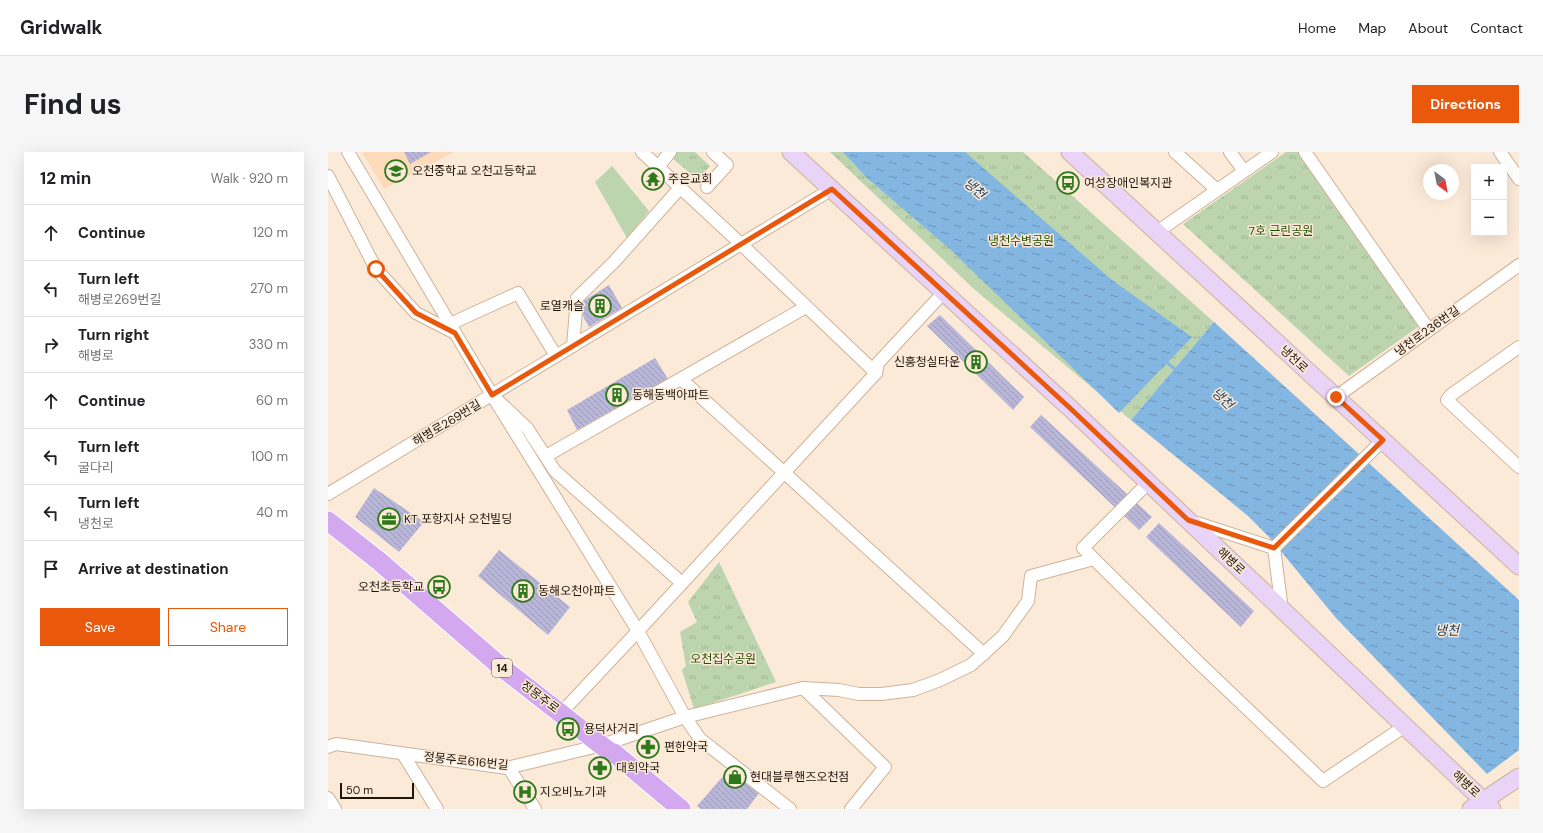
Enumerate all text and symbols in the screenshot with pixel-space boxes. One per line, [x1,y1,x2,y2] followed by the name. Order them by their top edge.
[20,15,102,40] text: Gridwalk
[1298,19,1336,37] text: Home
[1358,19,1386,37] text: Map
[1408,19,1448,37] text: About
[1470,19,1523,37] text: Contact
[1412,85,1519,123] button: Directions
[24,86,122,123] text: Find us
[383,158,409,184] school or university icon: 오천중학교 오천고등학교
[412,163,537,179] place label: 오천중학교 오천고등학교
[1423,164,1459,200] north arrow
[1471,164,1507,236] map controls
[1471,164,1507,200] button: +
[640,166,666,192] temple icon: 주은교회
[40,167,91,189] text: 12 min
[211,170,288,187] text: Walk · 920 m
[1055,170,1081,196] bus stop icon: 여성장애인복지관
[668,171,712,187] place label: 주은교회
[960,174,990,203] water label: 냉천
[1084,175,1172,191] place label: 여성장애인복지관
[1471,200,1507,236] button: −
[40,222,62,244] icon: ahead
[78,223,146,243] text: Continue
[1249,223,1313,239] park label: 7호 근린공원
[253,224,288,241] text: 120 m
[988,233,1054,249] park label: 냉천수변공원
[367,260,385,278] route start
[78,269,139,289] text: Turn left
[40,278,62,300] icon: left
[250,280,288,297] text: 270 m
[78,291,161,308] text: 해병로269번길
[587,293,613,319] building icon: 로열캐슬
[540,298,584,314] place label: 로열캐슬
[1391,302,1463,360] street label: 냉천로236번길
[78,325,149,345] text: Turn right
[40,334,62,356] icon: right
[249,336,288,353] text: 330 m
[1276,342,1312,376] street label: 냉천로
[78,347,114,364] text: 해병로
[963,349,989,375] building icon: 신흥청실타운
[894,354,960,370] place label: 신흥청실타운
[604,382,630,408] building icon: 동해동백아파트
[1208,384,1238,413] water label: 냉천
[632,387,709,403] place label: 동해동백아파트
[1327,388,1345,406] route end
[40,390,62,412] icon: ahead
[78,391,146,411] text: Continue
[256,392,288,409] text: 60 m
[410,396,484,450] street label: 해병로269번길
[78,437,139,457] text: Turn left
[40,446,62,468] icon: left
[251,448,288,465] text: 100 m
[78,459,114,476] text: 굴다리
[78,493,139,513] text: Turn left
[40,502,62,524] icon: left
[256,504,288,521] text: 40 m
[376,506,402,532] office icon: KT 포항지사 오천빌딩
[404,511,512,527] place label: KT 포항지사 오천빌딩
[78,515,114,532] text: 냉천로
[1213,544,1249,578] street label: 해병로
[40,558,62,580] icon: arrive
[78,559,229,579] text: Arrive at destination
[426,574,452,600] bus stop icon: 오천초등학교
[510,578,536,604] building icon: 동해오천아파트
[358,579,424,595] place label: 오천초등학교
[538,583,615,599] place label: 동해오천아파트
[40,608,160,646] button: Save
[168,608,288,646] button: Share
[1435,622,1460,639] water label: 냉천
[690,651,756,667] park label: 오천집수공원
[492,659,512,677] road number: 14
[518,677,562,717] street label: 정몽주로
[555,716,581,742] bus stop icon: 용덕사거리
[584,721,639,737] place label: 용덕사거리
[635,734,661,760] pharmacy icon: 편한약국
[664,739,708,755] place label: 편한약국
[423,749,509,773] street label: 정몽주로616번길
[587,755,613,781] pharmacy icon: 대희약국
[616,760,660,776] place label: 대희약국
[722,764,748,790] shop icon: 현대블루핸즈오천점
[1448,767,1484,801] street label: 해병로
[750,769,849,785] place label: 현대블루핸즈오천점
[512,779,538,805] hospital icon: 지오비뇨기과
[340,781,414,800] scale bar
[346,783,373,797] text: 50 m
[540,784,606,800] place label: 지오비뇨기과

